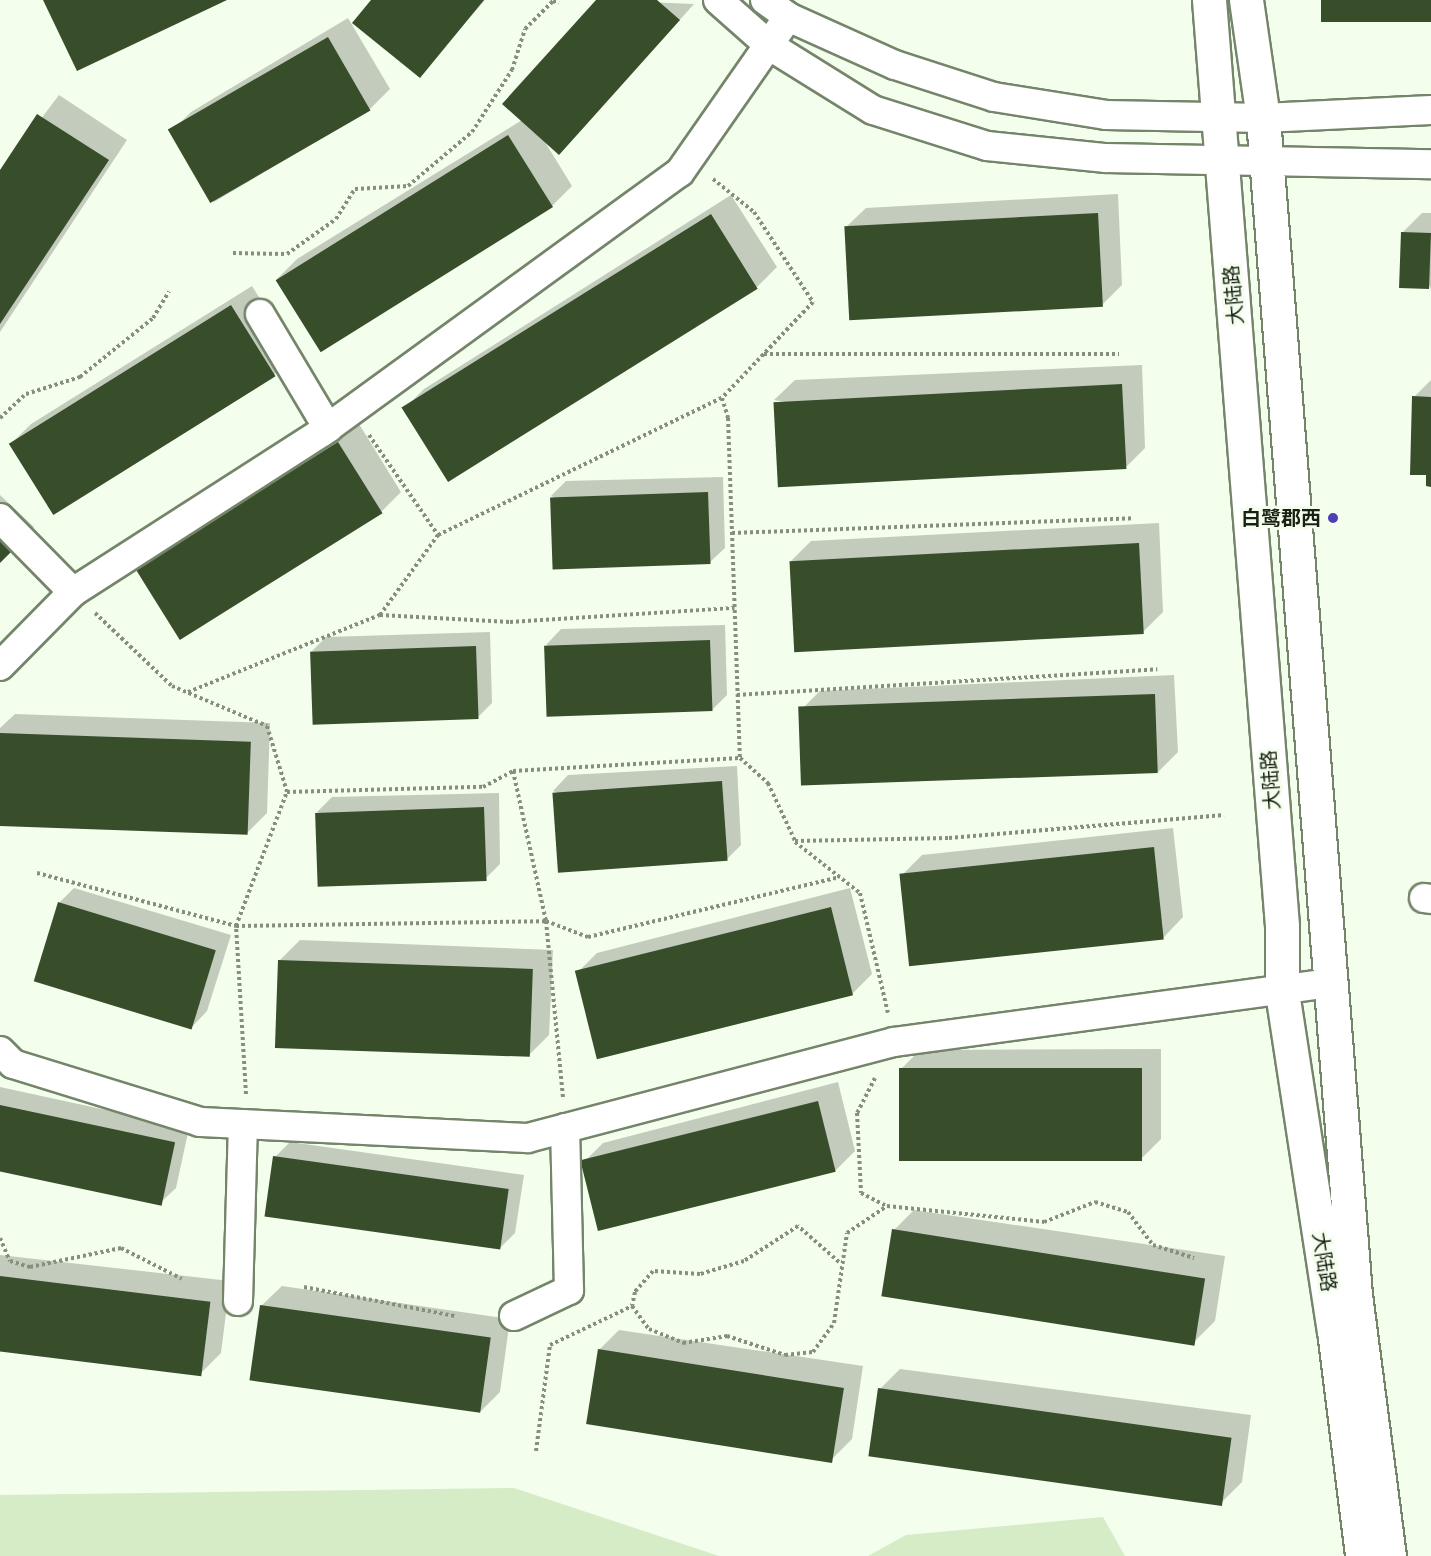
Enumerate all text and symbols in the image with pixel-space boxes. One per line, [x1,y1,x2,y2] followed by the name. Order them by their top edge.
[1219,264,1249,326] street label: 大陆路
[1241,506,1321,530] place label: 白鹭郡西
[1326,511,1340,525] marker: 白鹭郡西
[1257,749,1285,811] street label: 大陆路
[1307,1230,1341,1294] street label: 大陆路

